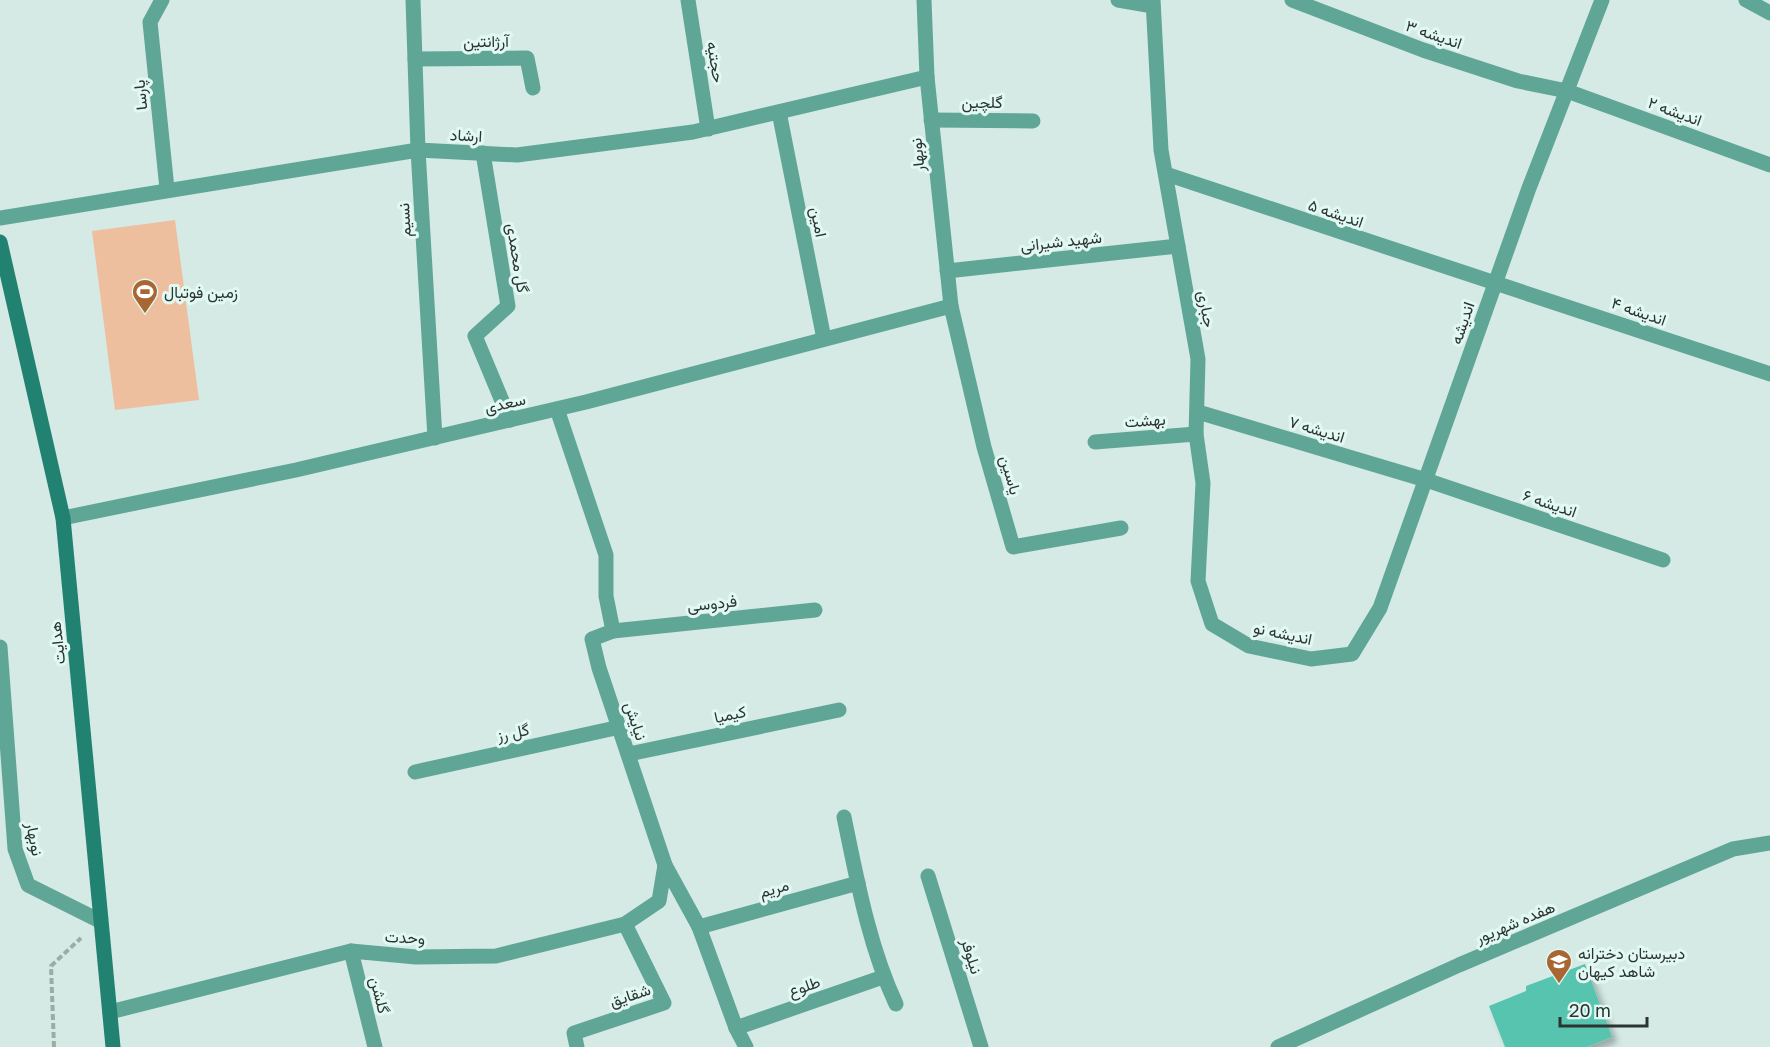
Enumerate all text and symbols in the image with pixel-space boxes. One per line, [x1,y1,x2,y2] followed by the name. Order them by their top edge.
[1403,15,1465,53] street label: اندیشه ۳
[463,31,510,52] street label: آرژانتین
[703,40,729,84] street label: حجتیه
[128,79,154,111] street label: پارسا
[962,92,1002,114] street label: گلچین
[1645,92,1705,130] street label: اندیشه ۲
[449,124,483,147] street label: ارشاد
[905,137,930,174] street label: نوبهار
[1306,194,1366,232] street label: اندیشه ۵
[393,202,416,238] street label: نسیم
[805,205,832,239] street label: امین
[502,222,533,294] street label: گل محمدی
[1019,227,1103,256] street label: شهید شیرانی
[130,277,160,315] sports icon: زمین فوتبال
[164,282,238,303] place label: زمین فوتبال
[1193,289,1220,330] street label: جباری
[1609,292,1669,330] street label: اندیشه ۴
[1445,299,1479,347] street label: اندیشه
[482,389,528,418] street label: سعدی
[1124,409,1166,432] street label: بهشت
[1287,411,1347,447] street label: اندیشه ۷
[995,453,1026,497] street label: یاسین
[1521,485,1579,521] street label: اندیشه ۶
[686,590,738,617] street label: فردوسی
[1252,617,1314,650] street label: اندیشه نو
[45,620,69,666] street label: هدایت
[619,699,652,743] street label: نیایش
[712,701,748,727] street label: کیمیا
[494,719,531,746] street label: گل رز
[21,819,48,858] street label: نوبهار
[757,874,791,903] street label: مریم
[1471,896,1558,949] street label: هفده شهریور
[384,926,426,949] street label: وحدت
[956,935,987,976] street label: نیلوفر
[1578,943,1685,982] place label: دبیرستان دخترانه شاهد کیهان
[1544,947,1574,985] school or university icon: دبیرستان دخترانه شاهد کیهان
[785,971,823,1003] street label: طلوع
[365,975,394,1016] street label: گلشن
[607,979,653,1012] street label: شقایق
[1560,990,1647,1028] scale bar
[1569,999,1611,1021] text: 20 m

